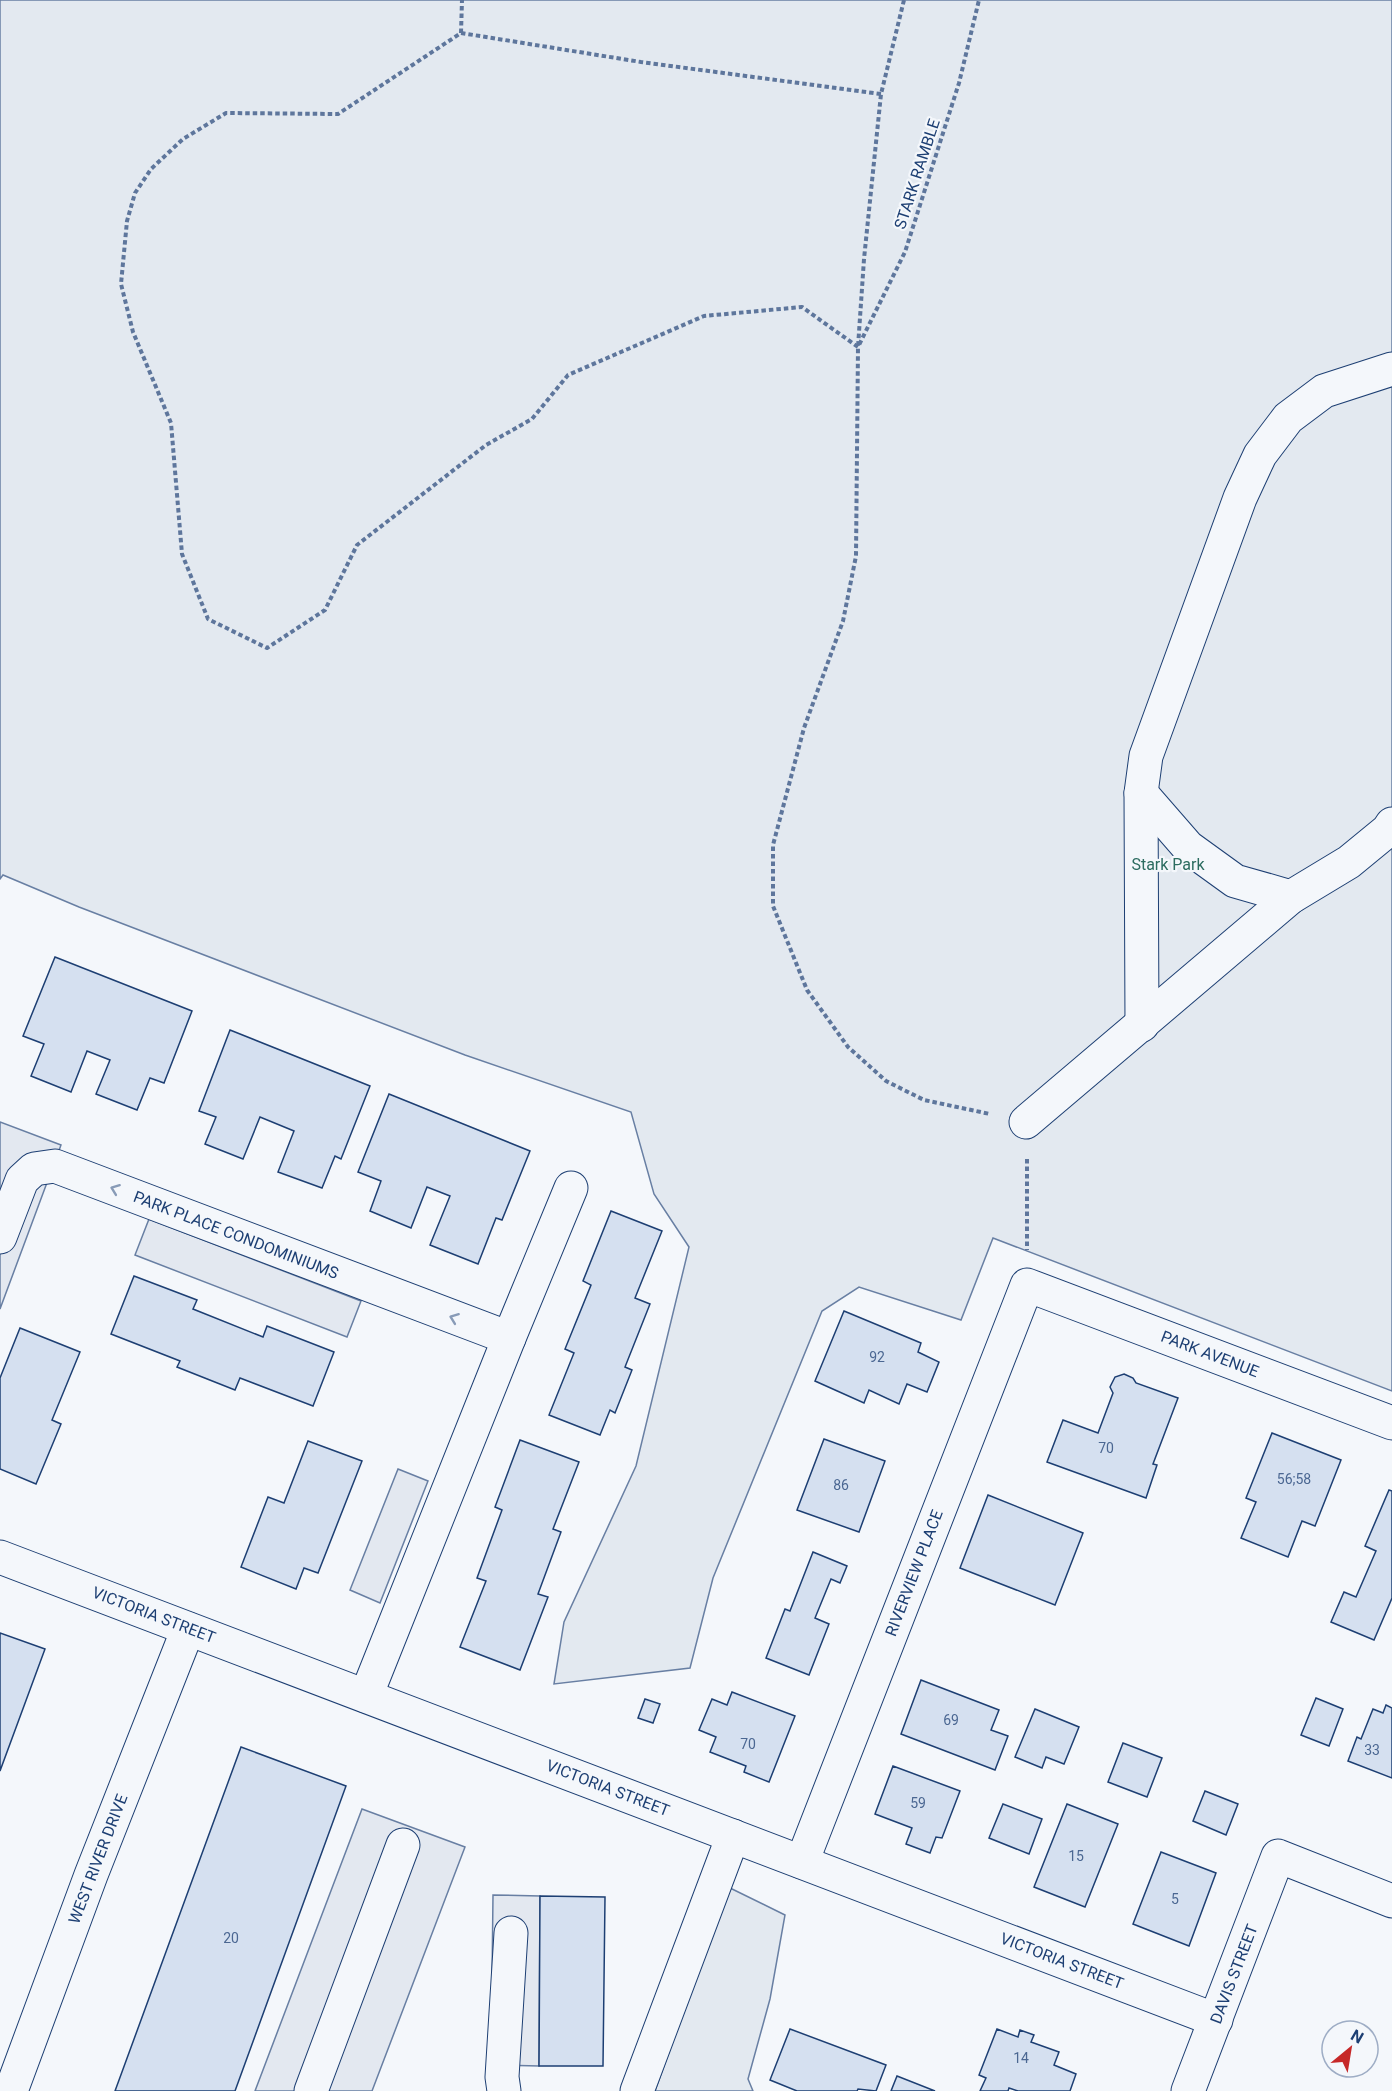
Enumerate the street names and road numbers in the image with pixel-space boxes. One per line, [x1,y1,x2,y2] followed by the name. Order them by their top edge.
[890,117,944,231] street label: STARK RAMBLE
[131,1187,341,1283] street label: PARK PLACE CONDOMINIUMS
[1158,1327,1262,1381] street label: PARK AVENUE
[881,1507,947,1639] street label: RIVERVIEW PLACE
[90,1583,219,1647] street label: VICTORIA STREET
[544,1756,673,1820] street label: VICTORIA STREET
[65,1791,131,1927] street label: WEST RIVER DRIVE
[1206,1921,1262,2026] street label: DAVIS STREET
[998,1929,1127,1993] street label: VICTORIA STREET

